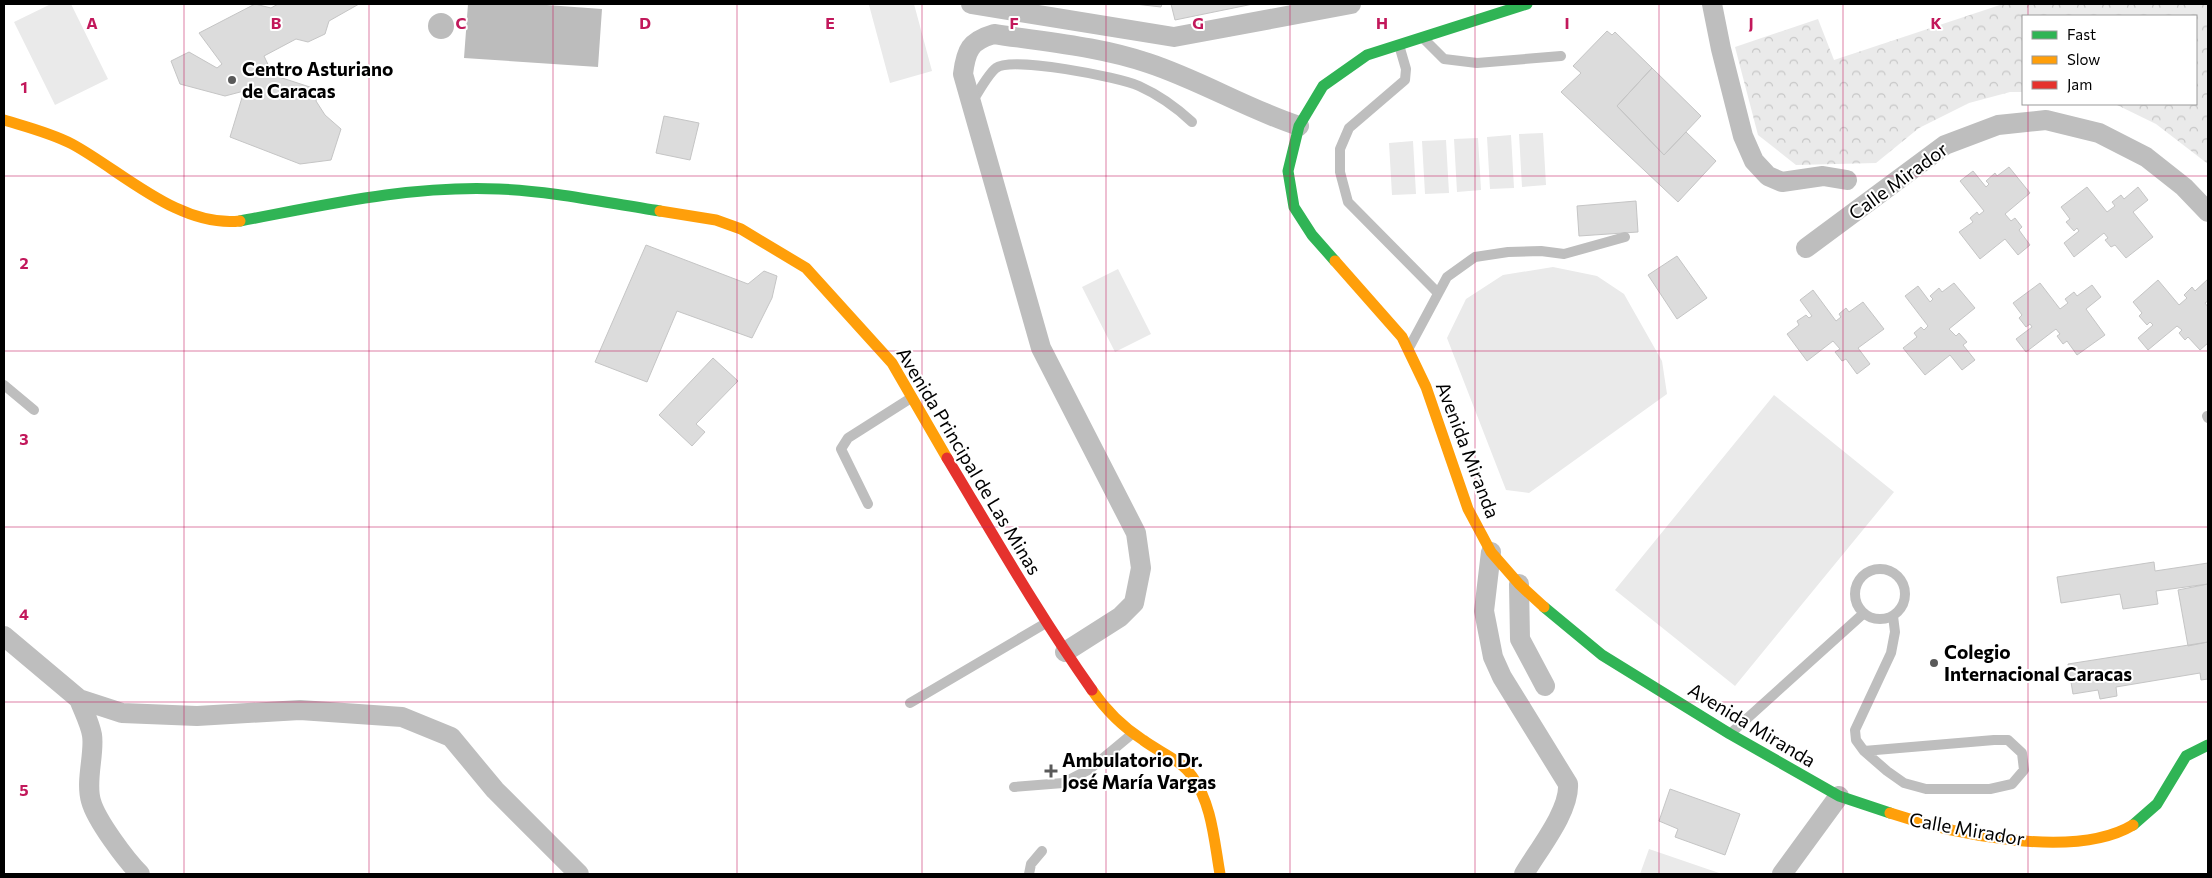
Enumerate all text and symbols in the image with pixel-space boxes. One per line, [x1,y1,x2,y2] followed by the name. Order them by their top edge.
[86,13,98,32] text: A
[271,13,282,32] text: B
[456,13,467,32] text: C
[639,13,651,32] text: D
[825,13,835,32] text: E
[1009,13,1019,32] text: F
[1192,13,1204,32] text: G
[1376,13,1388,32] text: H
[1564,13,1570,32] text: I
[1748,13,1754,32] text: J
[1930,13,1942,32] text: K
[2022,15,2197,105] legend
[2067,25,2096,43] text: Fast
[2067,50,2100,68] text: Slow
[242,57,393,102] place label: Centro Asturiano de Caracas
[226,74,238,86] marker: Centro Asturiano de Caracas
[2067,75,2092,93] text: Jam
[20,77,28,96] text: 1
[1844,137,1952,224] street label: Calle Mirador
[19,253,29,272] text: 2
[892,343,1047,579] street label: Avenida Principal de Las Minas
[1432,378,1505,521] street label: Avenida Miranda
[19,429,29,448] text: 3
[19,604,29,623] text: 4
[1944,640,2132,685] place label: Colegio Internacional Caracas
[1928,657,1940,669] marker: Colegio Internacional Caracas
[1684,678,1820,772] street label: Avenida Miranda
[1062,748,1216,793] place label: Ambulatorio Dr. José María Vargas
[1044,764,1058,778] marker: Ambulatorio Dr. José María Vargas
[19,780,29,799] text: 5
[1908,807,2027,850] street label: Calle Mirador

